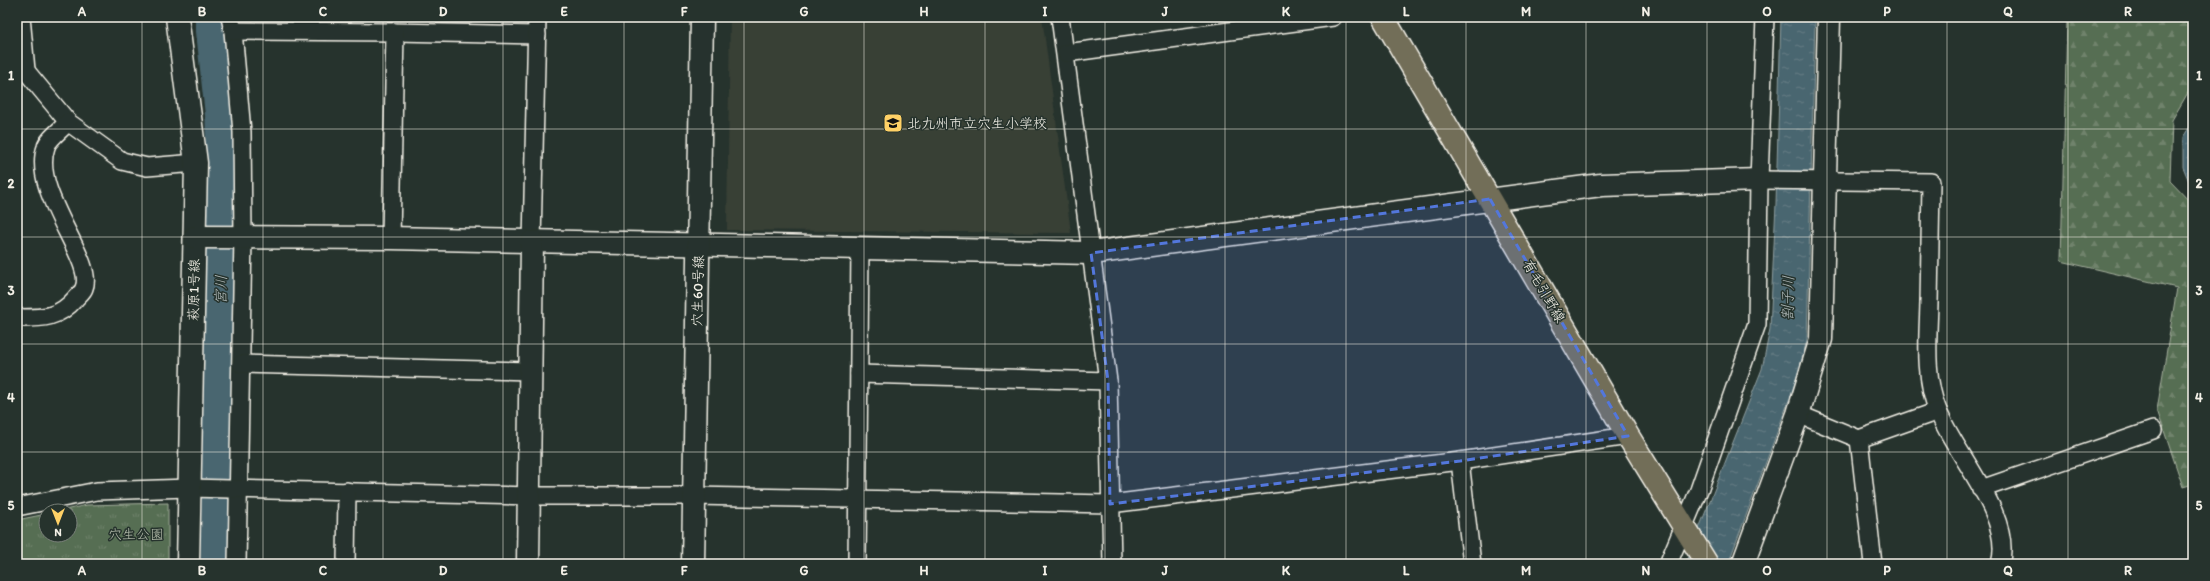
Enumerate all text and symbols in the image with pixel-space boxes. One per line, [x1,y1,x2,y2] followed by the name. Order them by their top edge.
[77,4,87,19] text: A
[198,4,207,19] text: B
[319,4,328,19] text: C
[439,4,448,19] text: D
[560,4,568,19] text: E
[681,4,688,19] text: F
[800,4,809,19] text: G
[920,4,929,19] text: H
[1043,4,1048,19] text: I
[1161,4,1169,19] text: J
[1282,4,1291,19] text: K
[1403,4,1410,19] text: L
[1521,4,1531,19] text: M
[1642,4,1651,19] text: N
[1762,4,1772,19] text: O
[1883,4,1891,19] text: P
[2003,4,2013,19] text: Q
[2124,4,2132,19] text: R
[8,68,14,83] text: 1
[2196,68,2202,83] text: 1
[882,112,904,134] school or university icon: 北九州市立穴生小学校
[907,115,1047,132] place label: 北九州市立穴生小学校
[8,176,15,191] text: 2
[2196,176,2203,191] text: 2
[689,255,707,327] street label: 穴生60号線
[1519,256,1569,326] street label: 有毛引野線
[185,259,203,321] street label: 萩原1号線
[212,275,230,305] water label: 宮川
[1779,275,1797,321] water label: 割子川
[7,283,15,298] text: 3
[2195,283,2203,298] text: 3
[7,390,15,405] text: 4
[2195,390,2203,405] text: 4
[8,498,15,513] text: 5
[2196,498,2203,513] text: 5
[38,503,78,543] north arrow
[54,526,62,539] text: N
[108,526,164,543] park label: 穴生公園
[77,563,87,578] text: A
[198,563,207,578] text: B
[319,563,328,578] text: C
[439,563,448,578] text: D
[560,563,568,578] text: E
[681,563,688,578] text: F
[800,563,809,578] text: G
[920,563,929,578] text: H
[1043,563,1048,578] text: I
[1161,563,1169,578] text: J
[1282,563,1291,578] text: K
[1403,563,1410,578] text: L
[1521,563,1531,578] text: M
[1642,563,1651,578] text: N
[1762,563,1772,578] text: O
[1883,563,1891,578] text: P
[2003,563,2013,578] text: Q
[2124,563,2132,578] text: R

